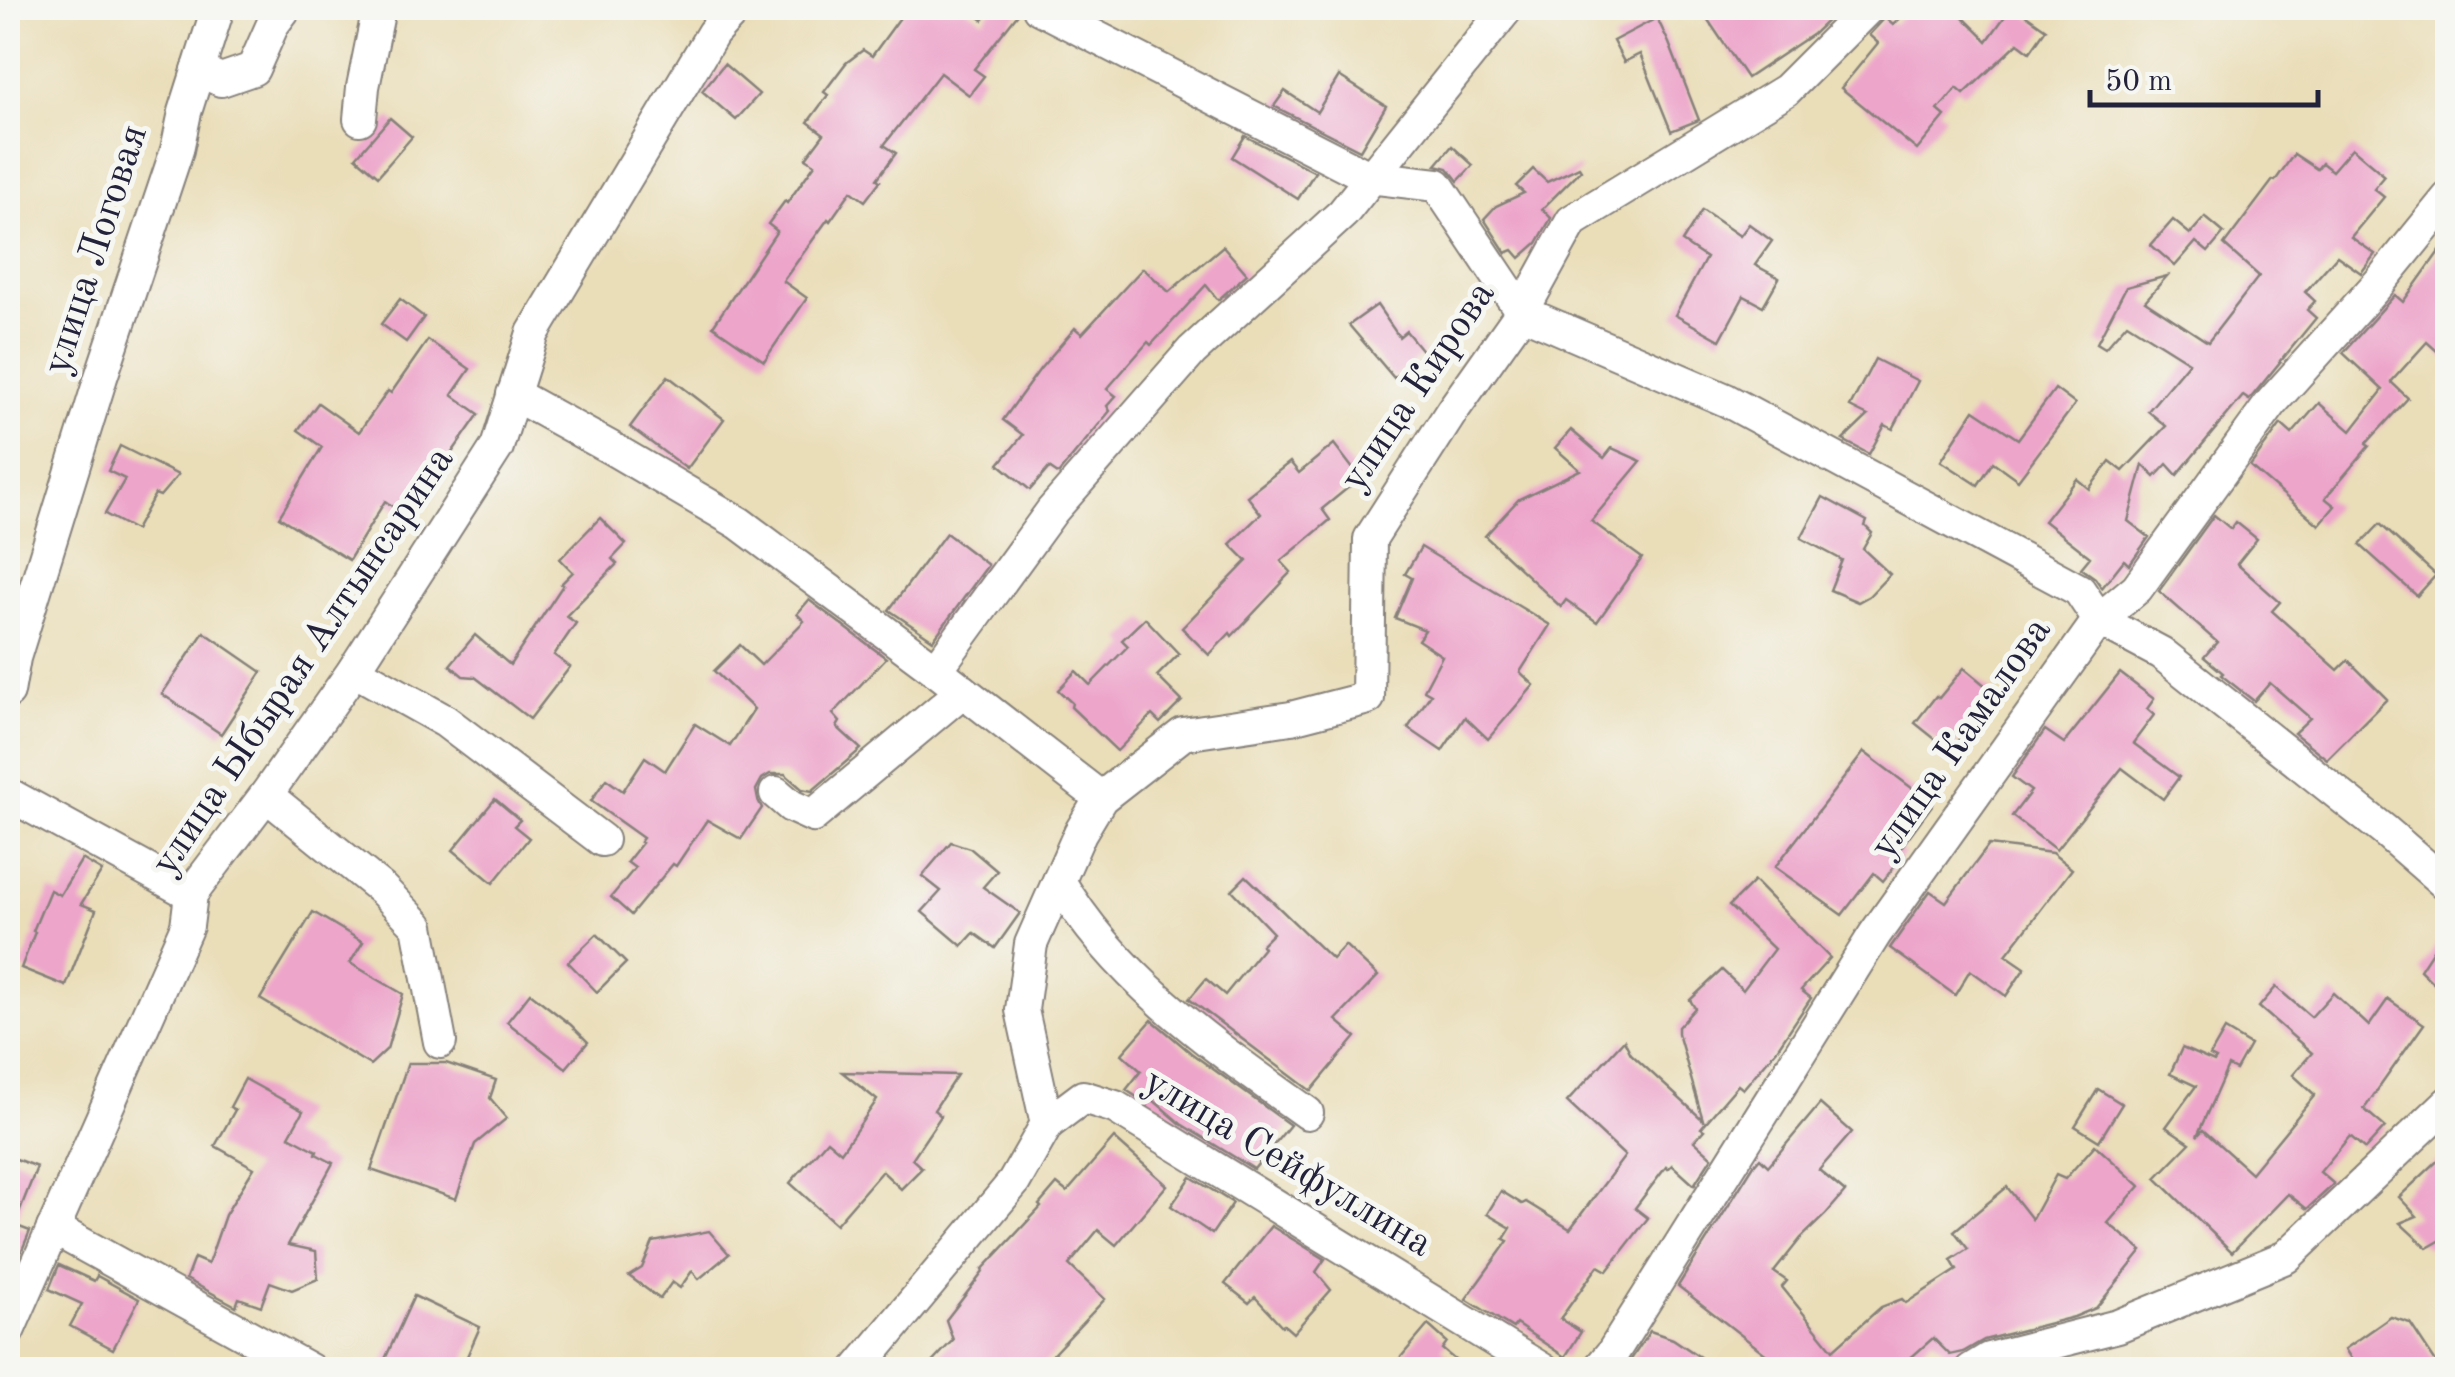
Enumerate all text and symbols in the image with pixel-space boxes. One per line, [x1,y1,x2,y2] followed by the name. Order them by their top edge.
[2090,45,2318,107] scale bar
[2105,67,2172,97] text: 50 m
[38,120,156,380] street label: улица Логовая
[1334,275,1504,499] street label: улица Кирова
[146,441,462,883] street label: улица Ыбырая Алтынсарина
[1864,611,2060,867] street label: улица Камалова
[1136,1062,1438,1266] street label: улица Сейфуллина

